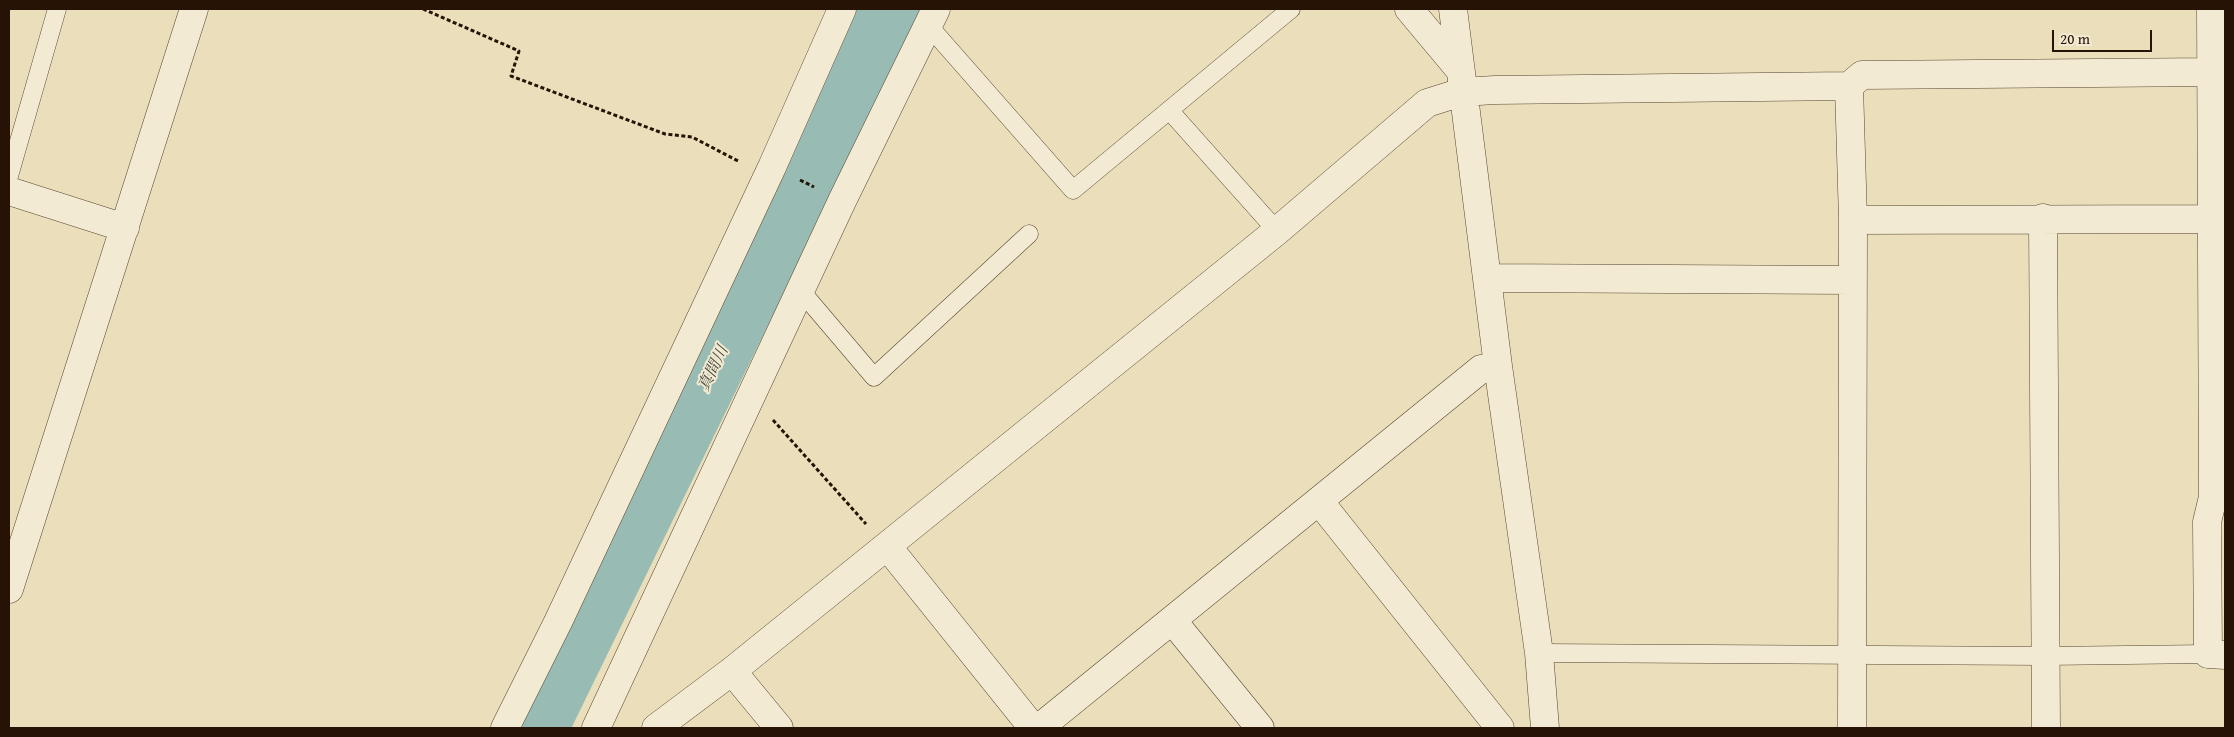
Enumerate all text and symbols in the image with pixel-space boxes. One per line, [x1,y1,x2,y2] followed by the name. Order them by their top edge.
[2054,20,2154,52] scale bar
[2060,28,2090,49] text: 20 m
[695,343,733,395] water label: 真間川

